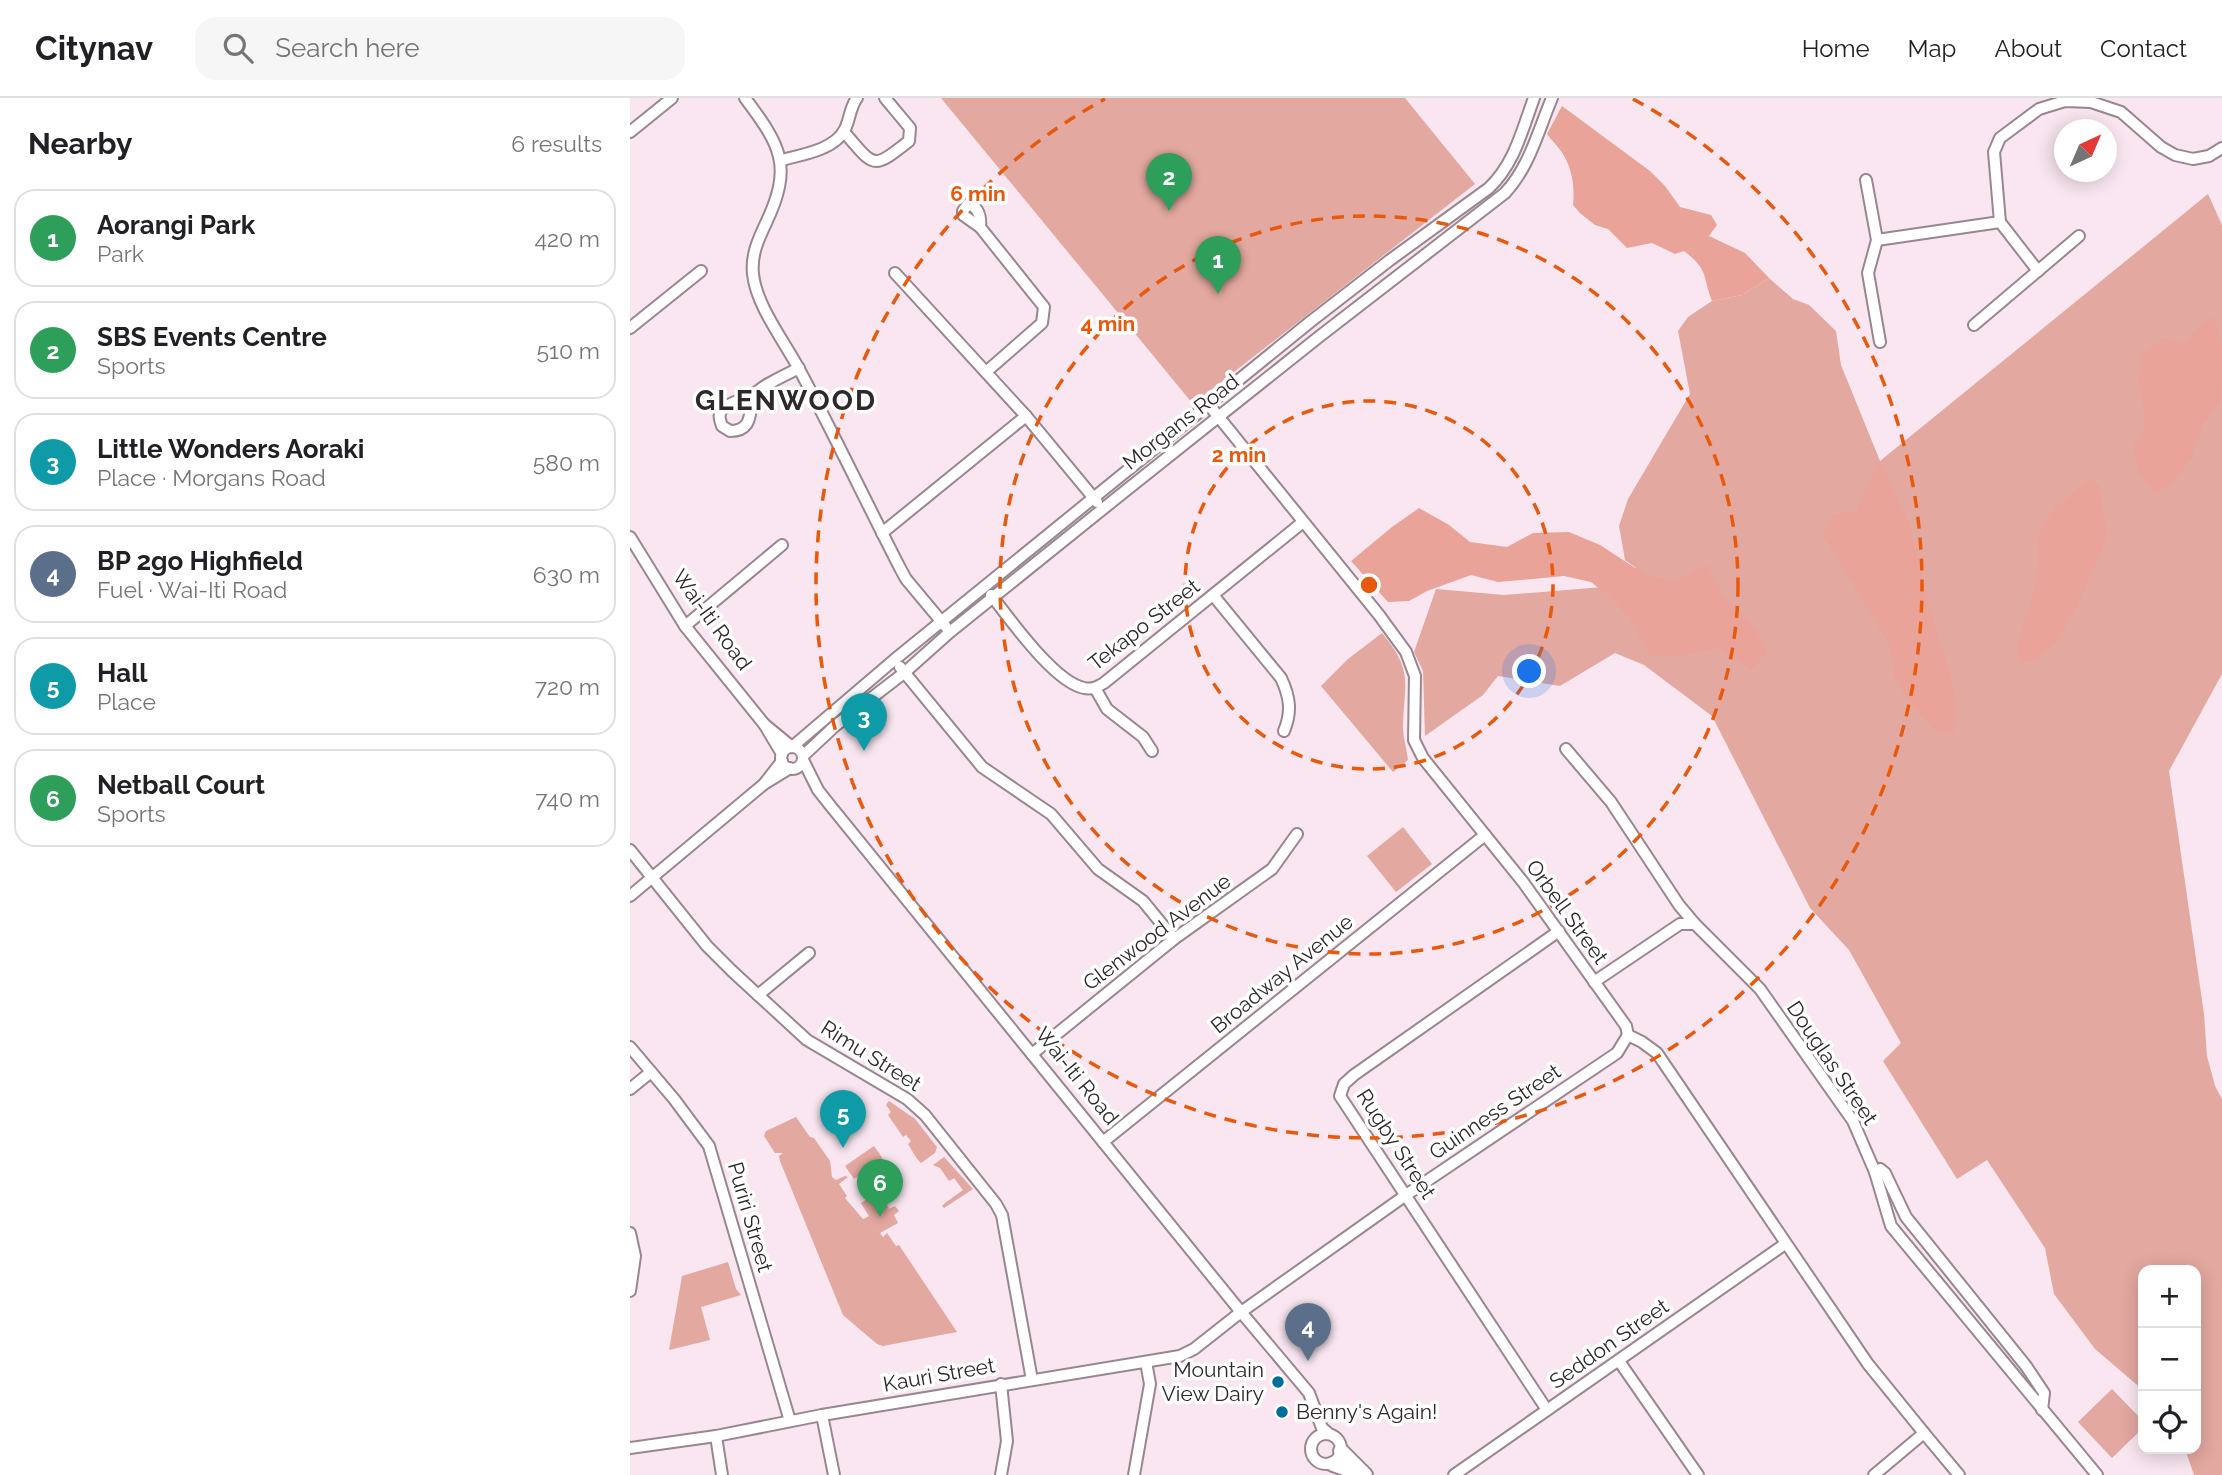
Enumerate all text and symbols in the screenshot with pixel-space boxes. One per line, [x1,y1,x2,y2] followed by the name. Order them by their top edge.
[195,17,685,80] search box
[35,29,153,68] text: Citynav
[219,29,257,67] icon: search
[275,33,420,63] text: Search here
[1802,34,1870,63] text: Home
[1908,34,1956,63] text: Map
[1994,34,2062,63] text: About
[2100,34,2187,63] text: Contact
[2054,119,2117,182] north arrow
[28,126,132,161] text: Nearby
[511,130,602,157] text: 6 results
[1146,153,1192,211] pin: 2
[950,181,1006,206] text: 6 min
[97,210,255,240] text: Aorangi Park
[47,225,59,252] text: 1
[534,225,600,252] text: 420 m
[1195,236,1241,294] pin: 1
[97,240,144,267] text: Park
[1081,311,1135,336] text: 4 min
[97,322,327,352] text: SBS Events Centre
[47,337,59,364] text: 2
[537,337,600,364] text: 510 m
[97,352,166,379] text: Sports
[1118,369,1244,475] street label: Morgans Road
[695,384,877,417] district label: GLENWOOD
[97,434,364,464] text: Little Wonders Aoraki
[1212,442,1266,467] text: 2 min
[47,449,59,476] text: 3
[533,449,600,476] text: 580 m
[97,464,326,491] text: Place · Morgans Road
[97,546,303,576] text: BP 2go Highfield
[46,561,60,588] text: 4
[533,561,600,588] text: 630 m
[668,565,757,675] street label: Wai-Iti Road
[1083,573,1204,676] street label: Tekapo Street
[1357,573,1381,597] centre of rings
[97,576,287,603] text: Fuel · Wai-Iti Road
[1512,654,1546,688] your location
[97,658,148,688] text: Hall
[47,673,59,700] text: 5
[535,673,600,700] text: 720 m
[97,688,156,715] text: Place
[841,693,887,751] pin: 3
[97,770,265,800] text: Netball Court
[46,785,60,812] text: 6
[535,785,600,812] text: 740 m
[97,800,166,827] text: Sports
[1521,855,1614,969] street label: Orbell Street
[1078,868,1235,995] street label: Glenwood Avenue
[1206,909,1358,1038] street label: Broadway Avenue
[1782,996,1883,1129] street label: Douglas Street
[816,1015,926,1096] street label: Rimu Street
[1030,1022,1124,1129] street label: Wai-Iti Road
[1424,1059,1565,1165] street label: Guinness Street
[1352,1084,1441,1203] street label: Rugby Street
[820,1090,866,1148] pin: 5
[723,1159,778,1275] street label: Puriri Street
[857,1159,903,1217] pin: 6
[2138,1265,2201,1454] map controls
[2138,1265,2201,1328] button: +
[1544,1293,1673,1394] street label: Seddon Street
[1285,1303,1331,1361] pin: 4
[2138,1328,2201,1391] button: −
[881,1352,997,1397] street label: Kauri Street
[1162,1357,1264,1406] place label: Mountain View Dairy
[1270,1374,1286,1390] marker: Mountain View Dairy
[2138,1391,2201,1454] button: locate
[1296,1399,1437,1424] place label: Benny's Again!
[1274,1404,1290,1420] marker: Benny's Again!

